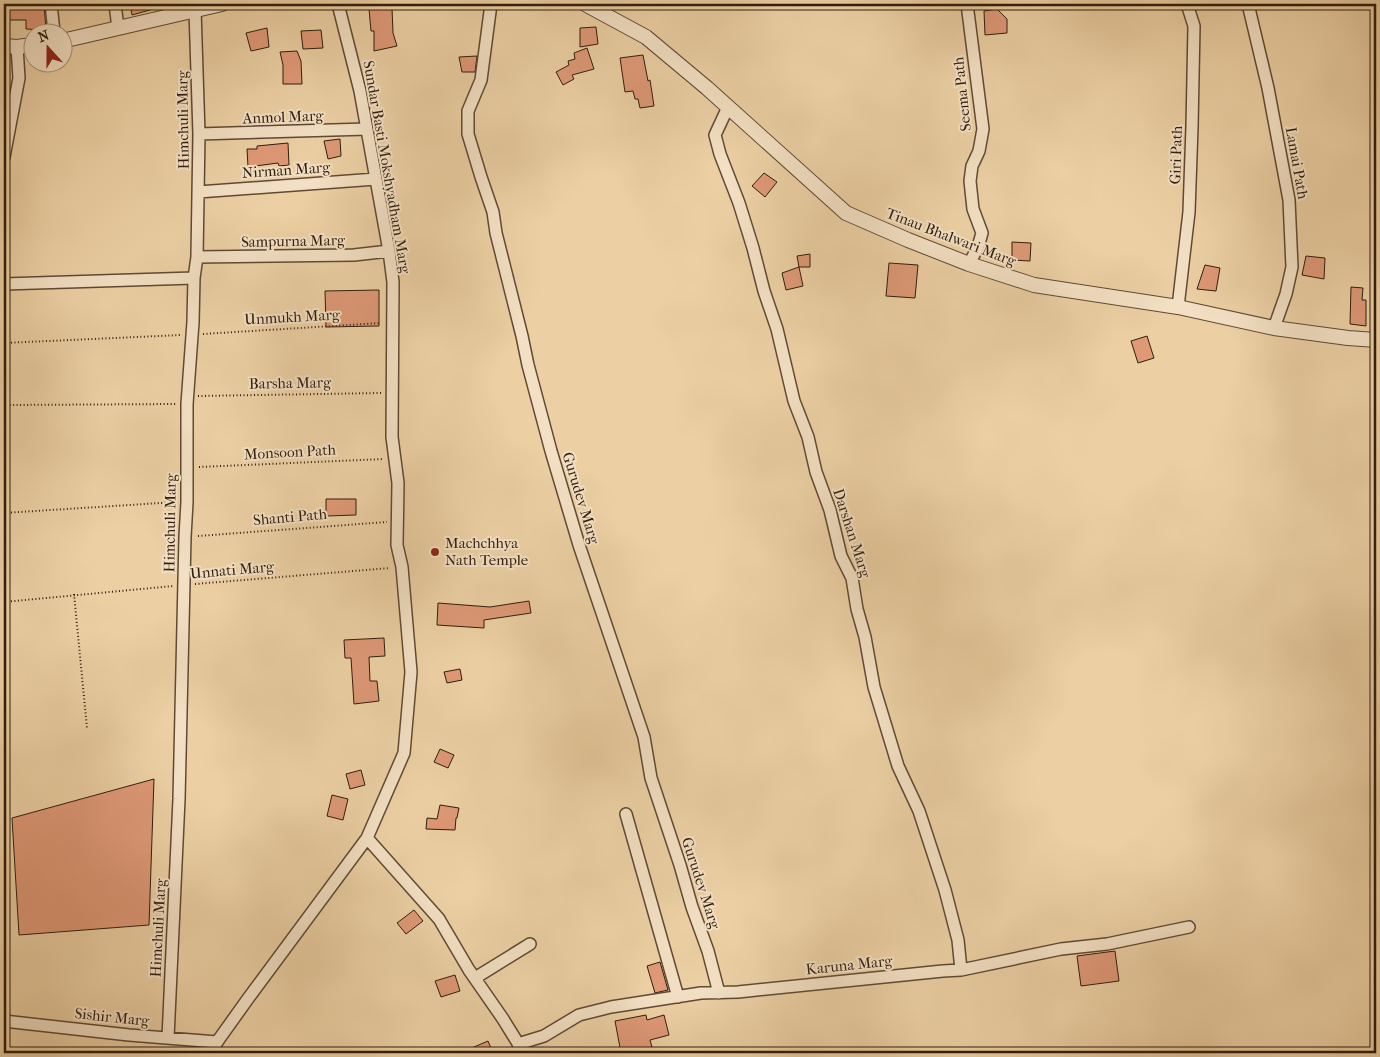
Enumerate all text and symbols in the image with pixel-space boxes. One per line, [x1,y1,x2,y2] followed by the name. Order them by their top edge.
[22,22,72,72] north arrow
[36,26,52,46] text: N
[949,55,975,132] street label: Seema Path
[359,59,415,276] street label: Sundar Basti Mokshyadham Marg
[173,69,193,170] street label: Himchuli Marg
[241,107,325,127] street label: Anmol Marg
[1166,125,1186,185] street label: Giri Path
[1282,126,1312,201] street label: Lamai Path
[241,158,332,182] street label: Nirman Marg
[884,204,1019,270] street label: Tinau Bhalwari Marg
[241,231,346,251] street label: Sampurna Marg
[244,305,341,328] street label: Unmukh Marg
[249,373,332,393] street label: Barsha Marg
[244,441,337,463] street label: Monsoon Path
[558,450,604,547] street label: Gurudev Marg
[160,472,180,573] street label: Himchuli Marg
[829,486,875,581] street label: Darshan Marg
[252,505,328,529] street label: Shanti Path
[445,534,529,569] place label: Machchhya Nath Temple
[429,546,441,558] marker: Machchhya Nath Temple
[189,557,276,583] street label: Unnati Marg
[678,835,725,932] street label: Gurudev Marg
[146,877,170,978] street label: Himchuli Marg
[805,951,894,978] street label: Karuna Marg
[74,1004,151,1030] street label: Sishir Marg

